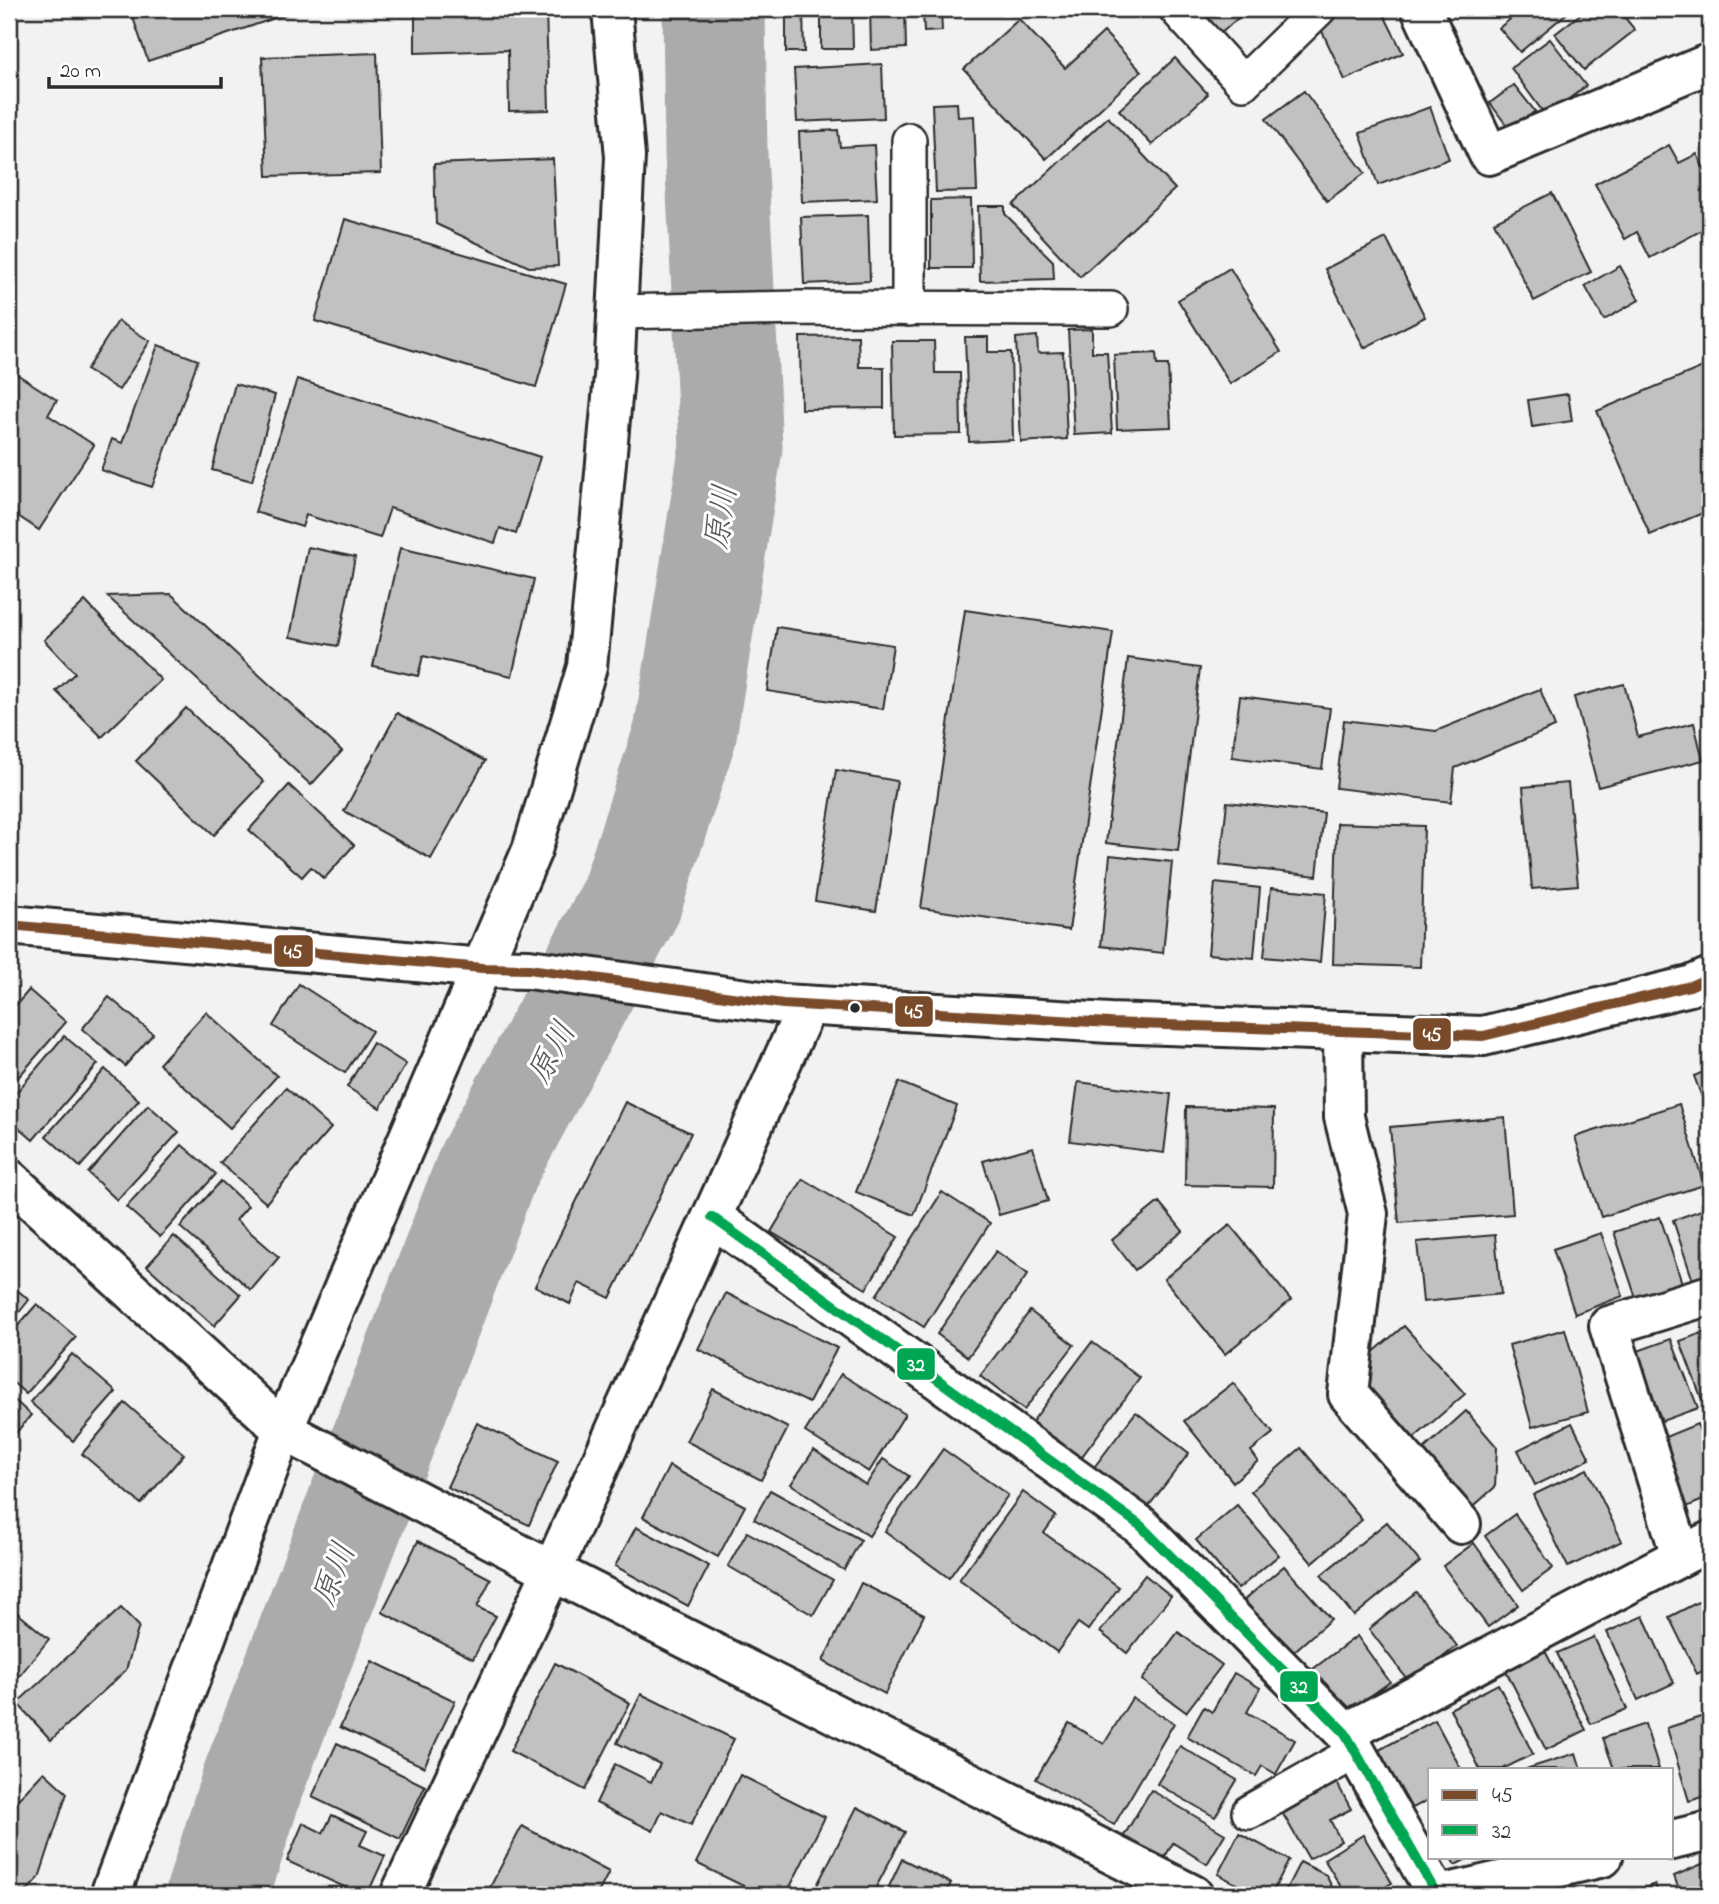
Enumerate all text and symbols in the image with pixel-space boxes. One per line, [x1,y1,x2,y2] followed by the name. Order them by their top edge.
[49,46,220,90] scale bar
[60,57,101,87] text: 20 m
[694,481,752,554] water label: 原川
[273,934,314,968] line badge: 45
[284,940,302,967] text: 45
[894,995,934,1028] line badge: 45
[905,1000,923,1027] text: 45
[848,1001,862,1015] unlabelled marker
[517,1013,590,1094] water label: 原川
[1412,1017,1452,1051] line badge: 45
[1423,1023,1441,1050] text: 45
[896,1347,936,1381] line badge: 32
[906,1353,925,1380] text: 32
[302,1536,370,1615] water label: 原川
[1279,1670,1319,1703] line badge: 32
[1289,1675,1308,1702] text: 32
[1428,1768,1674,1858] legend
[1492,1782,1513,1812] text: 45
[1492,1818,1511,1848] text: 32

